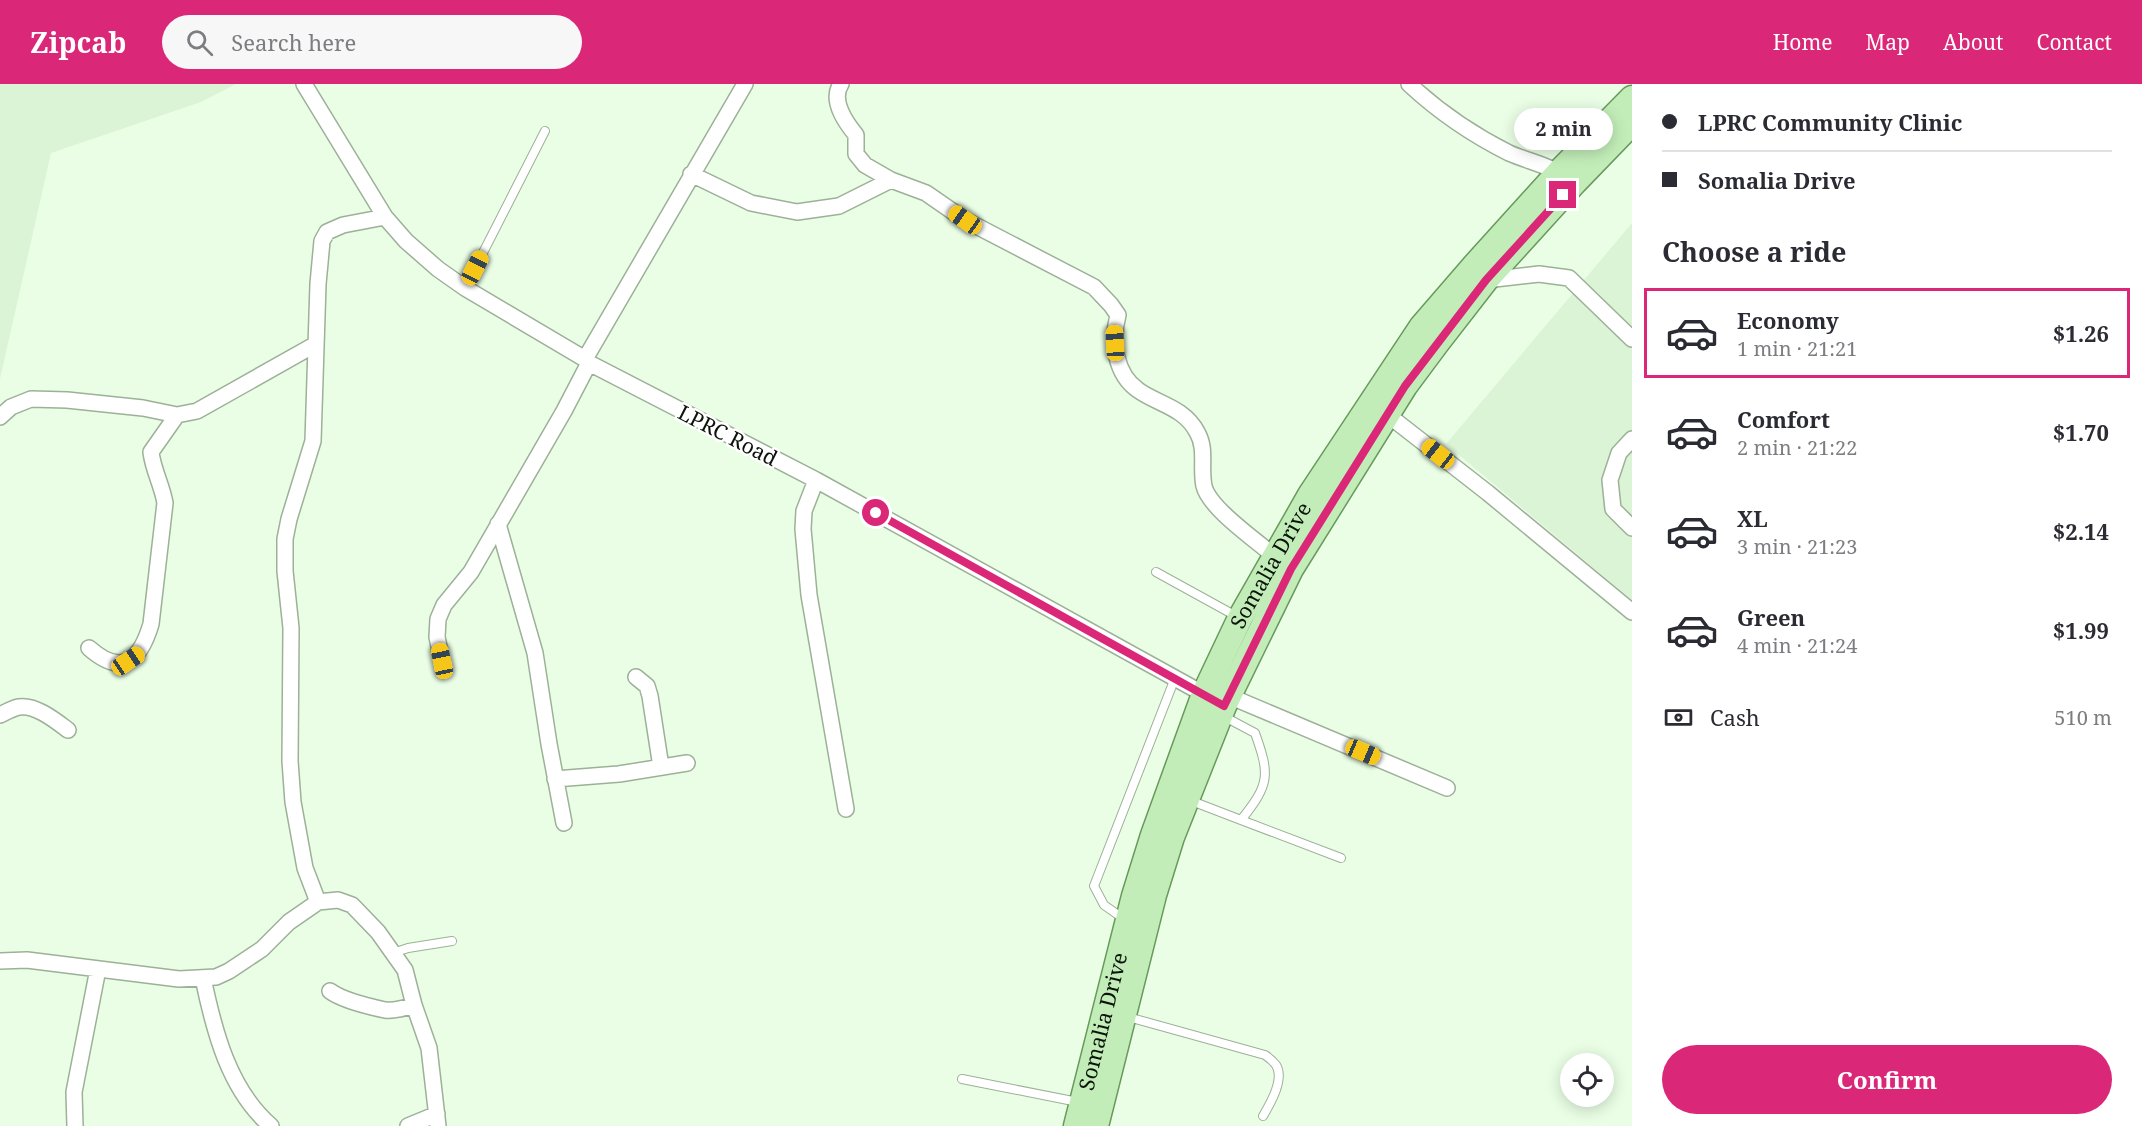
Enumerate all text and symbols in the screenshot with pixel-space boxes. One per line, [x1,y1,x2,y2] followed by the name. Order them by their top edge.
[162,15,582,69] search box
[30,23,126,61] text: Zipcab
[183,26,216,59] icon: search
[231,27,356,57] text: Search here
[1773,28,1833,56] text: Home
[1866,28,1910,56] text: Map
[1943,28,2004,56] text: About
[2037,28,2112,56] text: Contact
[1698,107,1962,137] text: LPRC Community Clinic
[1514,108,1612,150] callout: 2 min
[1535,115,1592,142] text: 2 min
[1698,165,1856,195] text: Somalia Drive
[1549,181,1576,208] route end
[945,202,985,238] car
[1662,233,1847,270] text: Choose a ride
[459,248,491,288] car
[1737,305,1839,335] text: Economy
[1665,306,1719,360] icon: car
[2053,318,2109,348] text: $1.26
[1105,325,1125,361] car
[1737,335,1857,362] text: 1 min · 21:21
[673,398,783,472] street label: LPRC Road
[1737,404,1830,434] text: Comfort
[1665,405,1719,459] icon: car
[2053,417,2109,447] text: $1.70
[1737,434,1857,461] text: 2 min · 21:22
[1418,436,1458,472] car
[1223,497,1317,633] street label: Somalia Drive
[862,499,889,526] route start
[1737,503,1768,533] text: XL
[1665,504,1719,558] icon: car
[2053,516,2109,546] text: $2.14
[1737,533,1857,560] text: 3 min · 21:23
[1737,602,1805,632] text: Green
[1665,603,1719,657] icon: car
[2053,615,2109,645] text: $1.99
[1737,632,1857,659] text: 4 min · 21:24
[429,642,455,680] car
[108,643,148,679] car
[1662,701,1695,734] icon: cash
[1710,702,1760,732] text: Cash
[2054,704,2112,731] text: 510 m
[1343,737,1383,767] car
[1072,949,1133,1093] street label: Somalia Drive
[1662,1045,2112,1114] button: Confirm
[1560,1053,1614,1107] map controls
[1560,1053,1614,1107] button: locate

